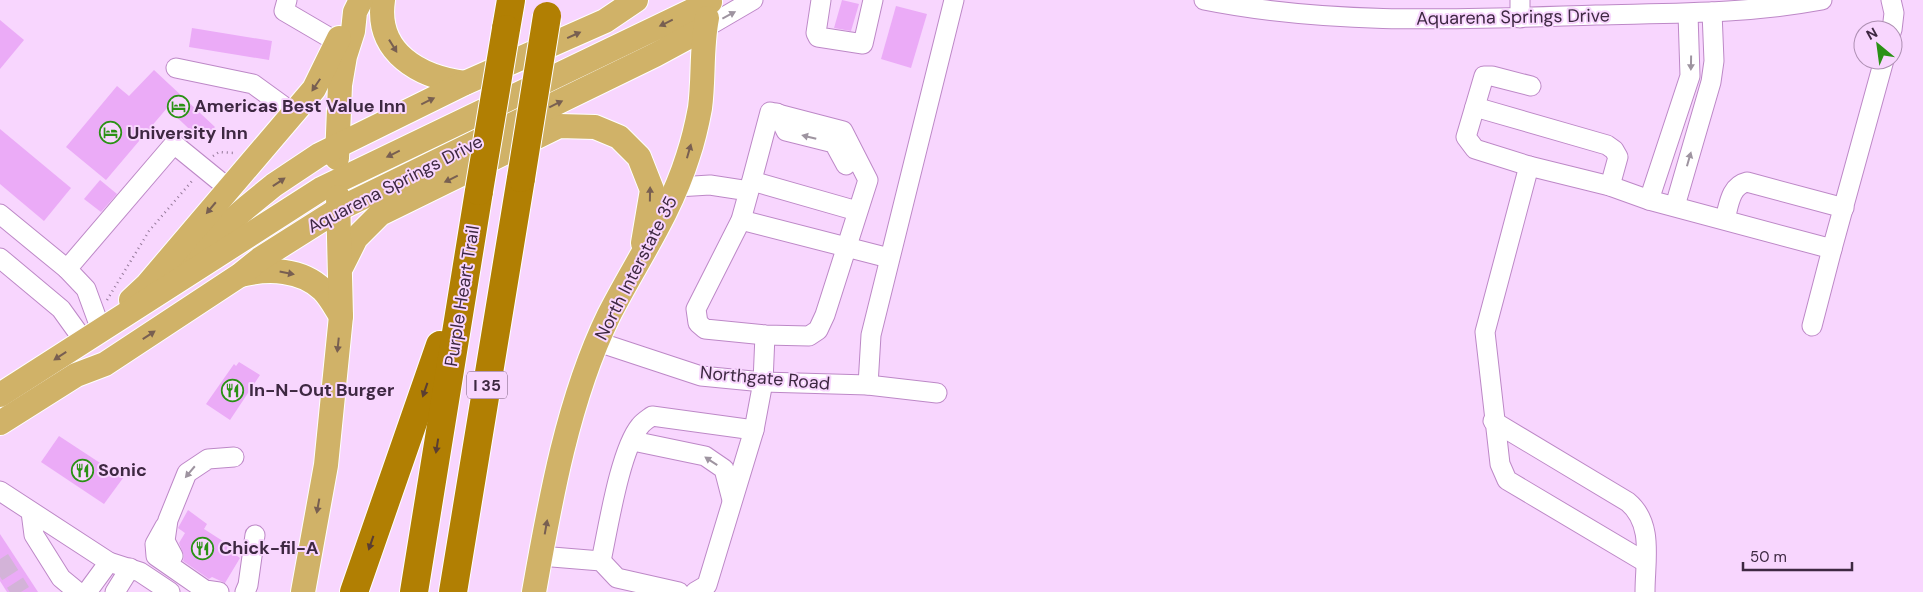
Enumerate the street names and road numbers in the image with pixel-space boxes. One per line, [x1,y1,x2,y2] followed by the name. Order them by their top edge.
[1416,3,1610,31] street label: Aquarena Springs Drive
[303,129,487,239] street label: Aquarena Springs Drive
[589,192,683,344] street label: North Interstate 35
[439,224,485,368] street label: Purple Heart Trail
[699,360,831,396] street label: Northgate Road
[467,372,507,398] road number: I 35

